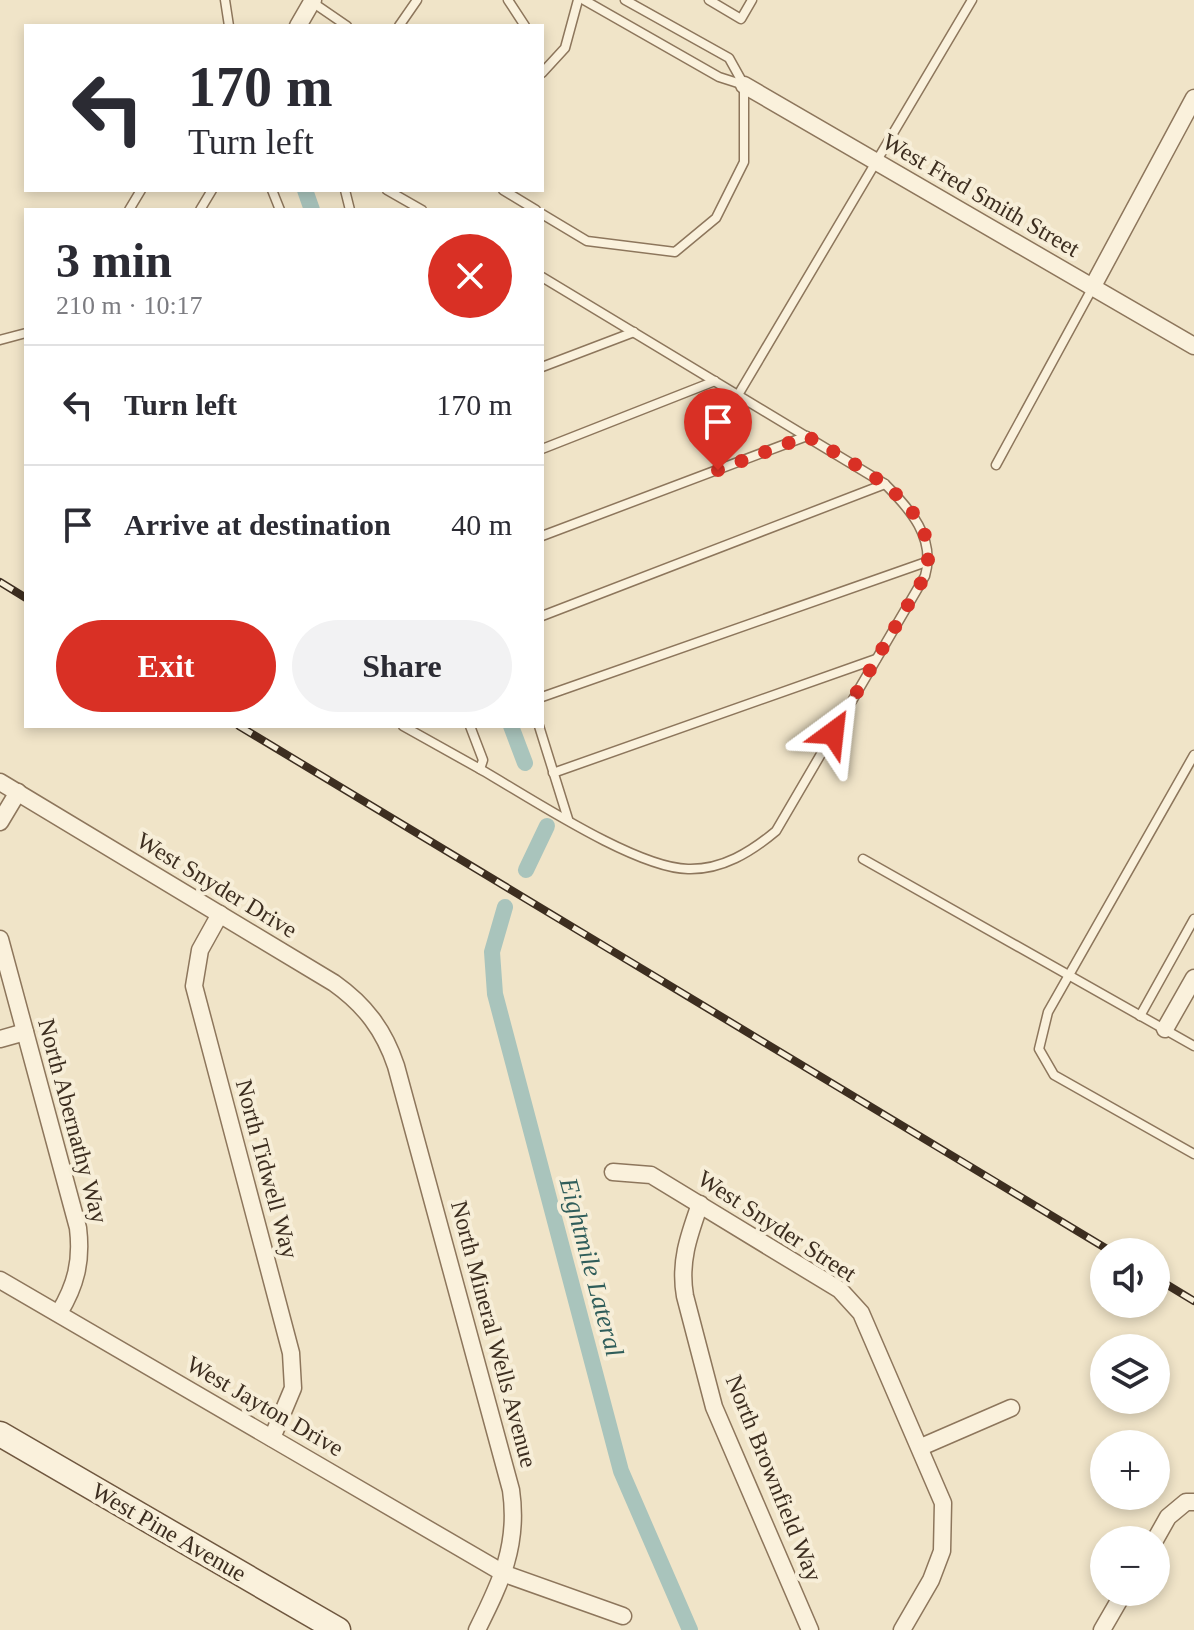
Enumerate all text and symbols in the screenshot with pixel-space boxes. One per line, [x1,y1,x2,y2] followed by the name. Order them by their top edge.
[56,56,160,160] icon: left
[188,56,333,118] text: 170 m
[188,122,314,162] text: Turn left
[878,128,1084,262] street label: West Fred Smith Street
[56,234,172,287] text: 3 min
[428,234,512,318] button: close
[56,291,203,320] text: 210 m · 10:17
[56,383,100,427] icon: left
[124,388,237,421] text: Turn left
[436,388,512,421] text: 170 m
[684,388,752,470] pin
[696,400,740,444] icon: arrive
[56,503,100,547] icon: arrive
[124,508,391,541] text: Arrive at destination
[451,508,512,541] text: 40 m
[56,620,276,712] button: Exit
[292,620,512,712] button: Share
[791,691,875,775] position arrow
[132,827,302,943] street label: West Snyder Drive
[33,1016,113,1226] street label: North Abernathy Way
[231,1077,303,1261] street label: North Tidwell Way
[693,1165,861,1287] street label: West Snyder Street
[553,1173,629,1360] water label: Eightmile Lateral
[446,1198,542,1470] street label: North Mineral Wells Avenue
[1090,1238,1170,1606] map controls
[1090,1238,1170,1318] button: sound
[1090,1334,1170,1414] button: layers
[182,1351,348,1461] street label: West Jayton Drive
[721,1371,827,1585] street label: North Brownfield Way
[1090,1430,1170,1510] button: +
[87,1477,251,1587] street label: West Pine Avenue
[1090,1526,1170,1606] button: −

